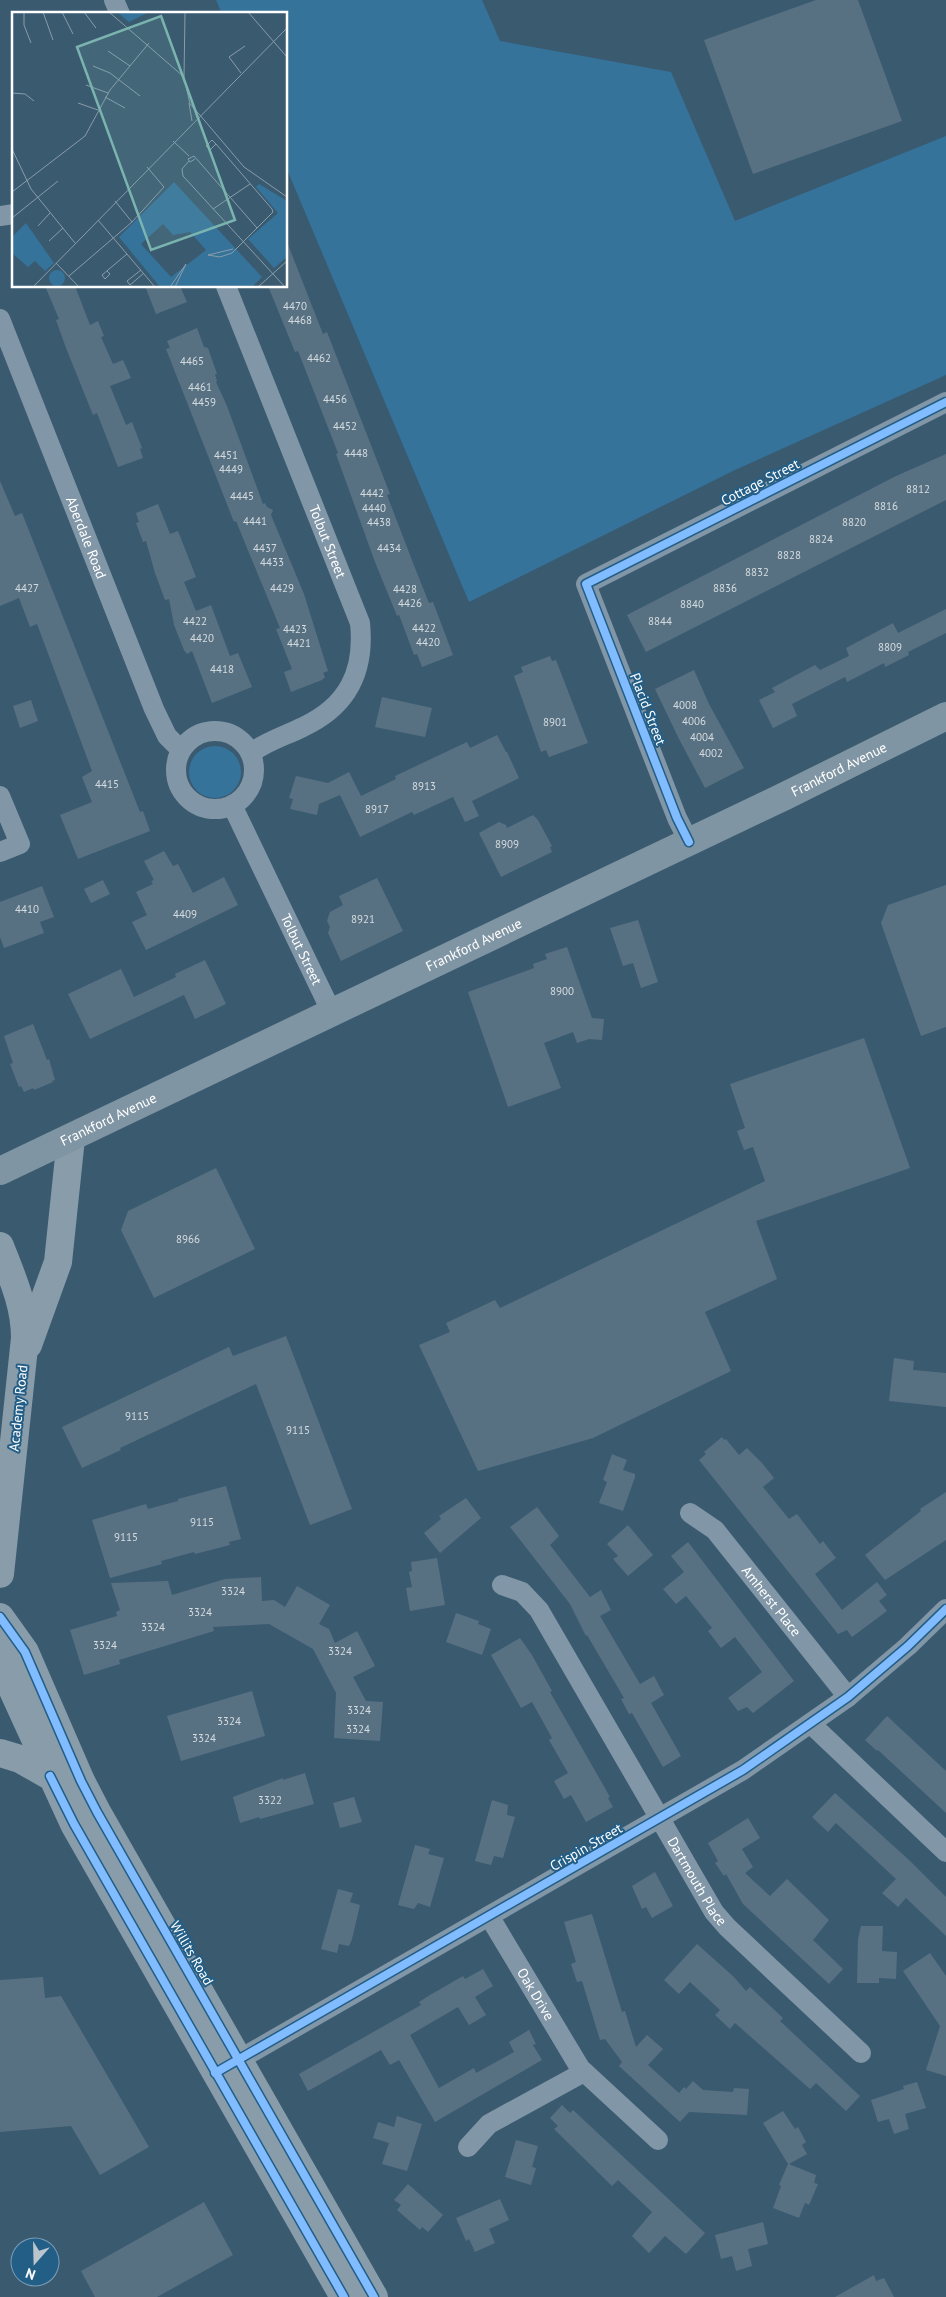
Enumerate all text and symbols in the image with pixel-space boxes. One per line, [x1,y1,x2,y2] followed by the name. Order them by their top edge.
[12,12,288,288] inset map
[283,299,307,313] house number: 4470
[288,313,312,327] house number: 4468
[307,351,331,365] house number: 4462
[180,354,204,368] house number: 4465
[188,380,212,394] house number: 4461
[323,392,347,406] house number: 4456
[192,395,216,409] house number: 4459
[333,419,357,433] house number: 4452
[344,446,368,460] house number: 4448
[214,448,238,462] house number: 4451
[718,454,802,509] street label: Cottage Street
[219,462,243,476] house number: 4449
[906,482,930,496] house number: 8812
[360,486,384,500] house number: 4442
[230,489,254,503] house number: 4445
[62,494,111,581] street label: Aberdale Road
[874,499,898,513] house number: 8816
[362,501,386,515] house number: 4440
[305,502,350,581] street label: Tolbut Street
[243,514,267,528] house number: 4441
[367,515,391,529] house number: 4438
[842,515,866,529] house number: 8820
[809,532,833,546] house number: 8824
[253,541,277,555] house number: 4437
[377,541,401,555] house number: 4434
[777,548,801,562] house number: 8828
[260,555,284,569] house number: 4433
[745,565,769,579] house number: 8832
[15,581,39,595] house number: 4427
[270,581,294,595] house number: 4429
[713,581,737,595] house number: 8836
[393,582,417,596] house number: 4428
[398,596,422,610] house number: 4426
[680,597,704,611] house number: 8840
[183,614,207,628] house number: 4422
[648,614,672,628] house number: 8844
[412,621,436,635] house number: 4422
[283,622,307,636] house number: 4423
[190,631,214,645] house number: 4420
[416,635,440,649] house number: 4420
[287,636,311,650] house number: 4421
[878,640,902,654] house number: 8809
[210,662,234,676] house number: 4418
[626,670,670,748] street label: Placid Street
[673,698,697,712] house number: 4008
[682,714,706,728] house number: 4006
[543,715,567,729] house number: 8901
[690,730,714,744] house number: 4004
[788,738,890,801] street label: Frankford Avenue
[699,746,723,760] house number: 4002
[95,777,119,791] house number: 4415
[412,779,436,793] house number: 8913
[365,802,389,816] house number: 8917
[495,837,519,851] house number: 8909
[15,902,39,916] house number: 4410
[173,907,197,921] house number: 4409
[277,911,326,988] street label: Tolbut Street
[351,912,375,926] house number: 8921
[423,914,525,975] street label: Frankford Avenue
[550,984,574,998] house number: 8900
[57,1089,159,1150] street label: Frankford Avenue
[176,1232,200,1246] house number: 8966
[5,1364,31,1452] street label: Academy Road
[125,1409,149,1423] house number: 9115
[286,1423,310,1437] house number: 9115
[190,1515,214,1529] house number: 9115
[114,1530,138,1544] house number: 9115
[738,1562,805,1640] street label: Amherst Place
[221,1584,245,1598] house number: 3324
[188,1605,212,1619] house number: 3324
[141,1620,165,1634] house number: 3324
[93,1638,117,1652] house number: 3324
[328,1644,352,1658] house number: 3324
[347,1703,371,1717] house number: 3324
[217,1714,241,1728] house number: 3324
[346,1722,370,1736] house number: 3324
[192,1731,216,1745] house number: 3324
[258,1793,282,1807] house number: 3322
[547,1819,626,1875] street label: Crispin Street
[663,1834,731,1929] street label: Dartmouth Place
[166,1918,218,1988] street label: Willits Road
[513,1965,558,2024] street label: Oak Drive
[10,2237,60,2287] north arrow
[23,2264,38,2284] text: N

